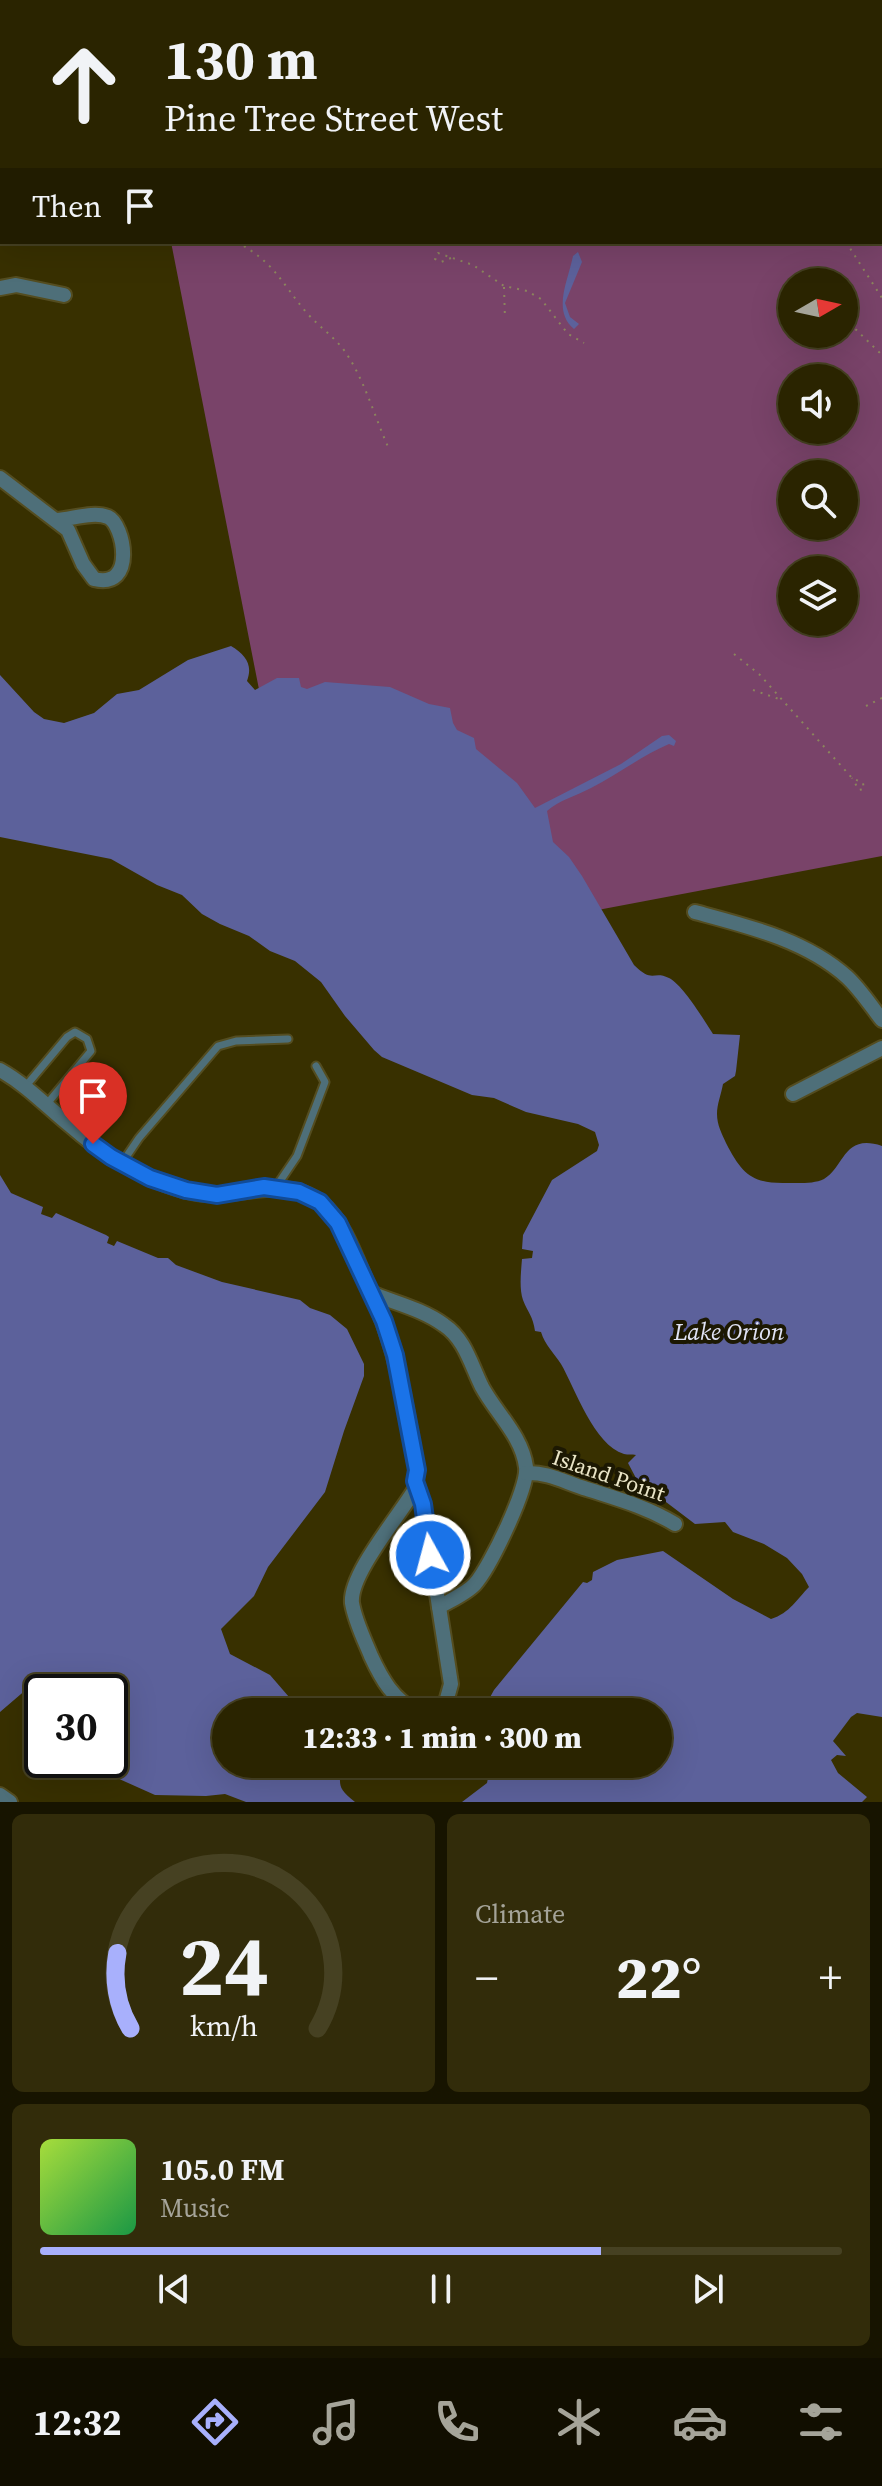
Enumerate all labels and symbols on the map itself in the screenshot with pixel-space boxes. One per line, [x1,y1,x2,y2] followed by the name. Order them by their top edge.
[778,268,858,348] north arrow
[59,1062,127,1144] pin
[673,1315,785,1348] water label: Lake Orion
[549,1442,670,1508] street label: Island Point
[388,1513,472,1597] position arrow
[24,1674,128,1778] speed limit sign: 30

